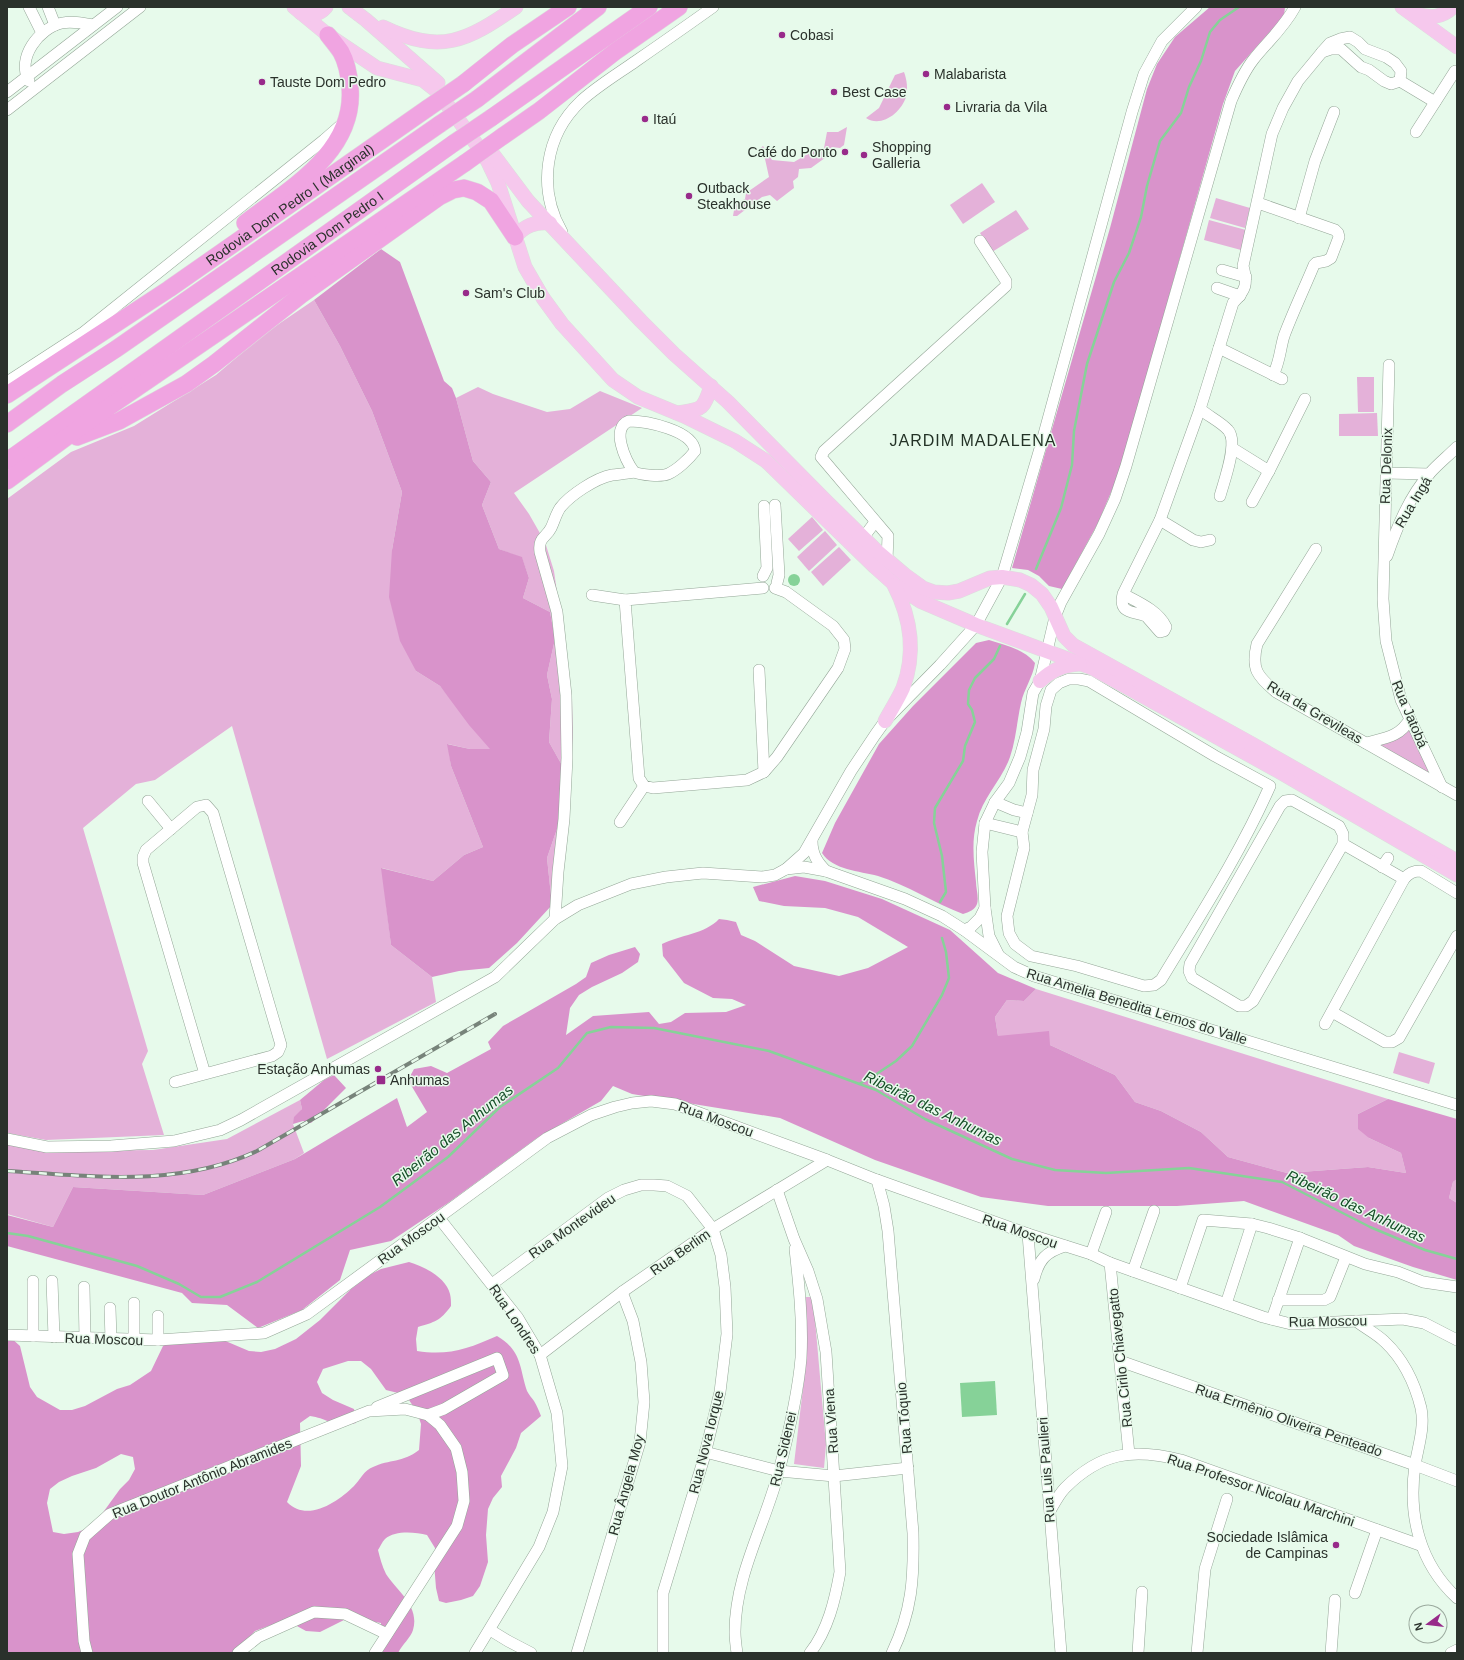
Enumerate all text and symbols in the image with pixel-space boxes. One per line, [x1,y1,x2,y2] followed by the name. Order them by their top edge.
[790,27,834,43] place label: Cobasi
[777,30,787,40] marker: Cobasi
[934,66,1007,82] place label: Malabarista
[921,69,931,79] marker: Malabarista
[270,74,386,90] place label: Tauste Dom Pedro
[257,77,267,87] marker: Tauste Dom Pedro
[842,84,907,100] place label: Best Case
[829,87,839,97] marker: Best Case
[955,99,1048,115] place label: Livraria da Vila
[942,102,952,112] marker: Livraria da Vila
[653,111,676,127] place label: Itaú
[640,114,650,124] marker: Itaú
[872,139,931,171] place label: Shopping Galleria
[203,141,377,269] street label: Rodovia Dom Pedro I (Marginal)
[747,144,837,160] place label: Café do Ponto
[840,147,850,157] marker: Café do Ponto
[859,150,869,160] marker: Shopping Galleria
[697,180,771,212] place label: Outback Steakhouse
[268,189,388,279] street label: Rodovia Dom Pedro I
[684,191,694,201] marker: Outback Steakhouse
[474,285,545,301] place label: Sam's Club
[461,288,471,298] marker: Sam's Club
[1377,428,1395,504] street label: Rua Delonix
[889,432,1057,449] district label: JARDIM MADALENA
[1392,473,1435,530] street label: Rua Ingá
[1265,677,1365,747] street label: Rua da Grevileas
[1389,678,1431,750] street label: Rua Jatobá
[1025,965,1250,1047] street label: Rua Amelia Benedita Lemos do Valle
[257,1061,370,1077] place label: Estação Anhumas
[373,1064,383,1074] marker: Estação Anhumas
[861,1067,1005,1149] water label: Ribeirão das Anhumas
[390,1072,449,1088] place label: Anhumas
[375,1074,387,1086] marker: Anhumas
[388,1081,516,1189] water label: Ribeirão das Anhumas
[676,1098,756,1140] street label: Rua Moscou
[1284,1166,1429,1246] water label: Ribeirão das Anhumas
[526,1190,618,1262] street label: Rua Montevideu
[375,1208,447,1268] street label: Rua Moscou
[980,1211,1060,1251] street label: Rua Moscou
[647,1226,713,1278] street label: Rua Berlim
[486,1281,544,1357] street label: Rua Londres
[1105,1287,1135,1428] street label: Rua Cirilo Chiavegatto
[1289,1312,1367,1330] street label: Rua Moscou
[64,1330,144,1348] street label: Rua Moscou
[1193,1380,1385,1460] street label: Rua Ermênio Oliveira Penteado
[893,1381,915,1455] street label: Rua Tóquio
[821,1388,841,1454] street label: Rua Viena
[685,1389,727,1495] street label: Rua Nova Iorque
[767,1410,799,1488] street label: Rua Sidenei
[1034,1417,1058,1523] street label: Rua Luis Paulieri
[605,1433,647,1537] street label: Rua Ângela Moy
[110,1435,294,1521] street label: Rua Doutor Antônio Abramides
[1165,1450,1357,1530] street label: Rua Professor Nicolau Marchini
[1207,1529,1328,1561] place label: Sociedade Islâmica de Campinas
[1331,1540,1341,1550] marker: Sociedade Islâmica de Campinas
[1408,1604,1448,1644] north arrow
[1412,1621,1425,1632] text: N

